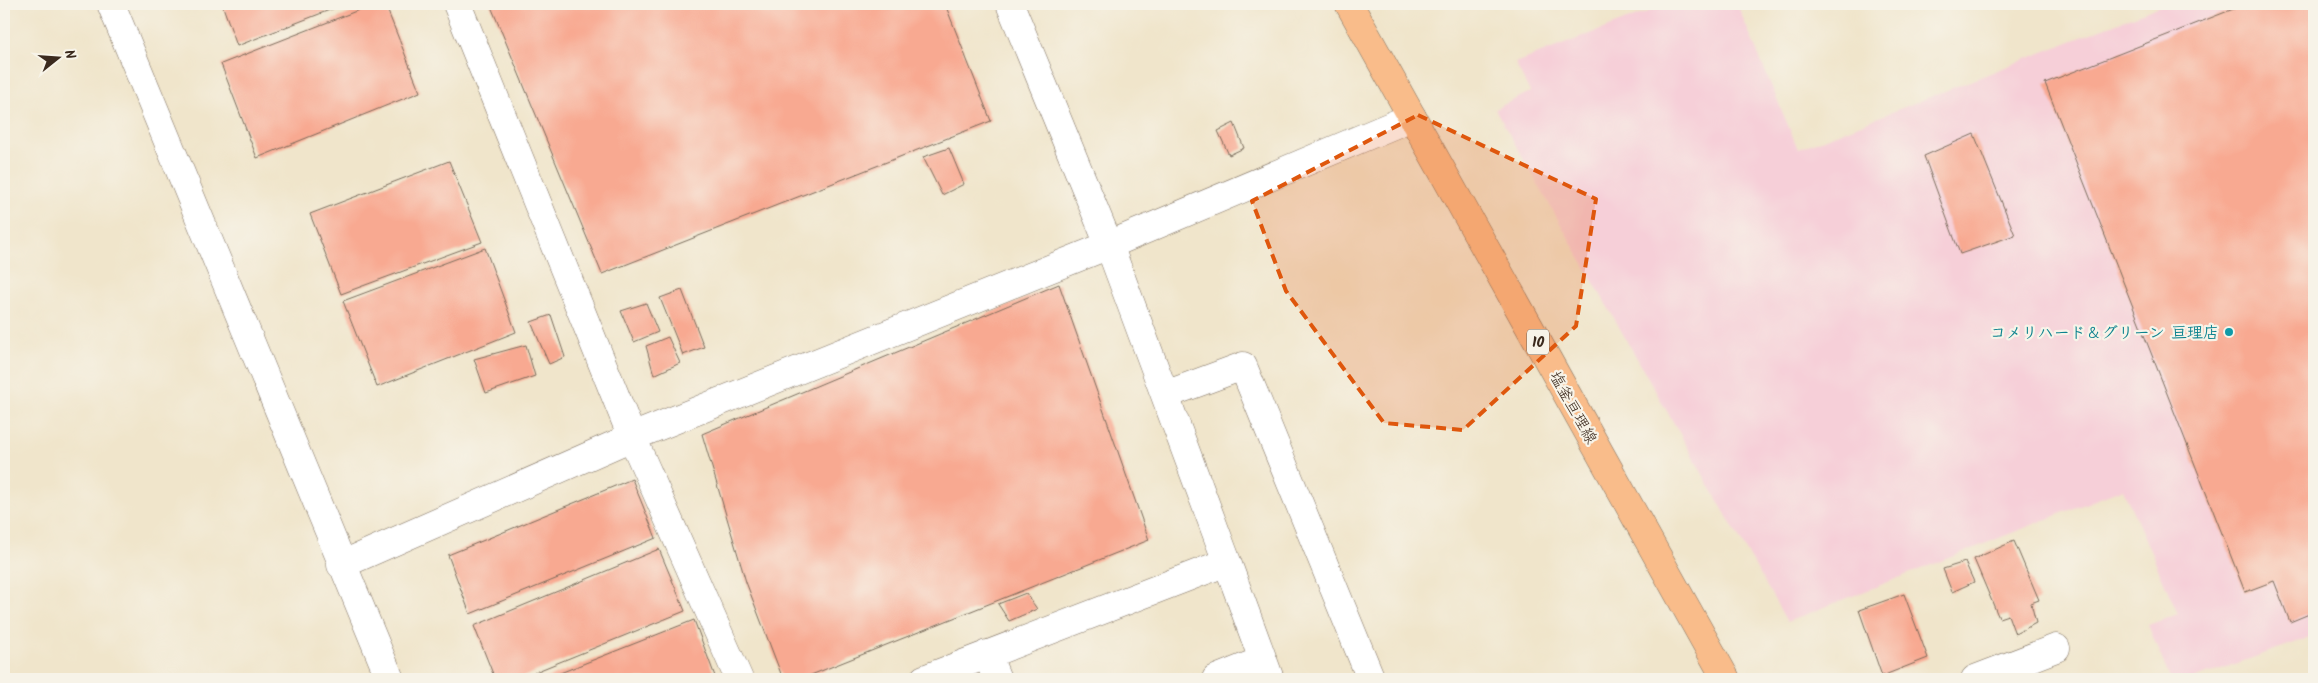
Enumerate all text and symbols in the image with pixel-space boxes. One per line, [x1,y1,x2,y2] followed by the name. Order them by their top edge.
[32,32,82,82] north arrow
[58,47,81,62] text: N
[1990,321,2219,346] place label: コメリハード＆グリーン 亘理店
[2223,326,2235,338] marker: コメリハード＆グリーン 亘理店
[1527,330,1549,354] road number: 10
[1542,367,1603,449] street label: 塩釜亘理線

